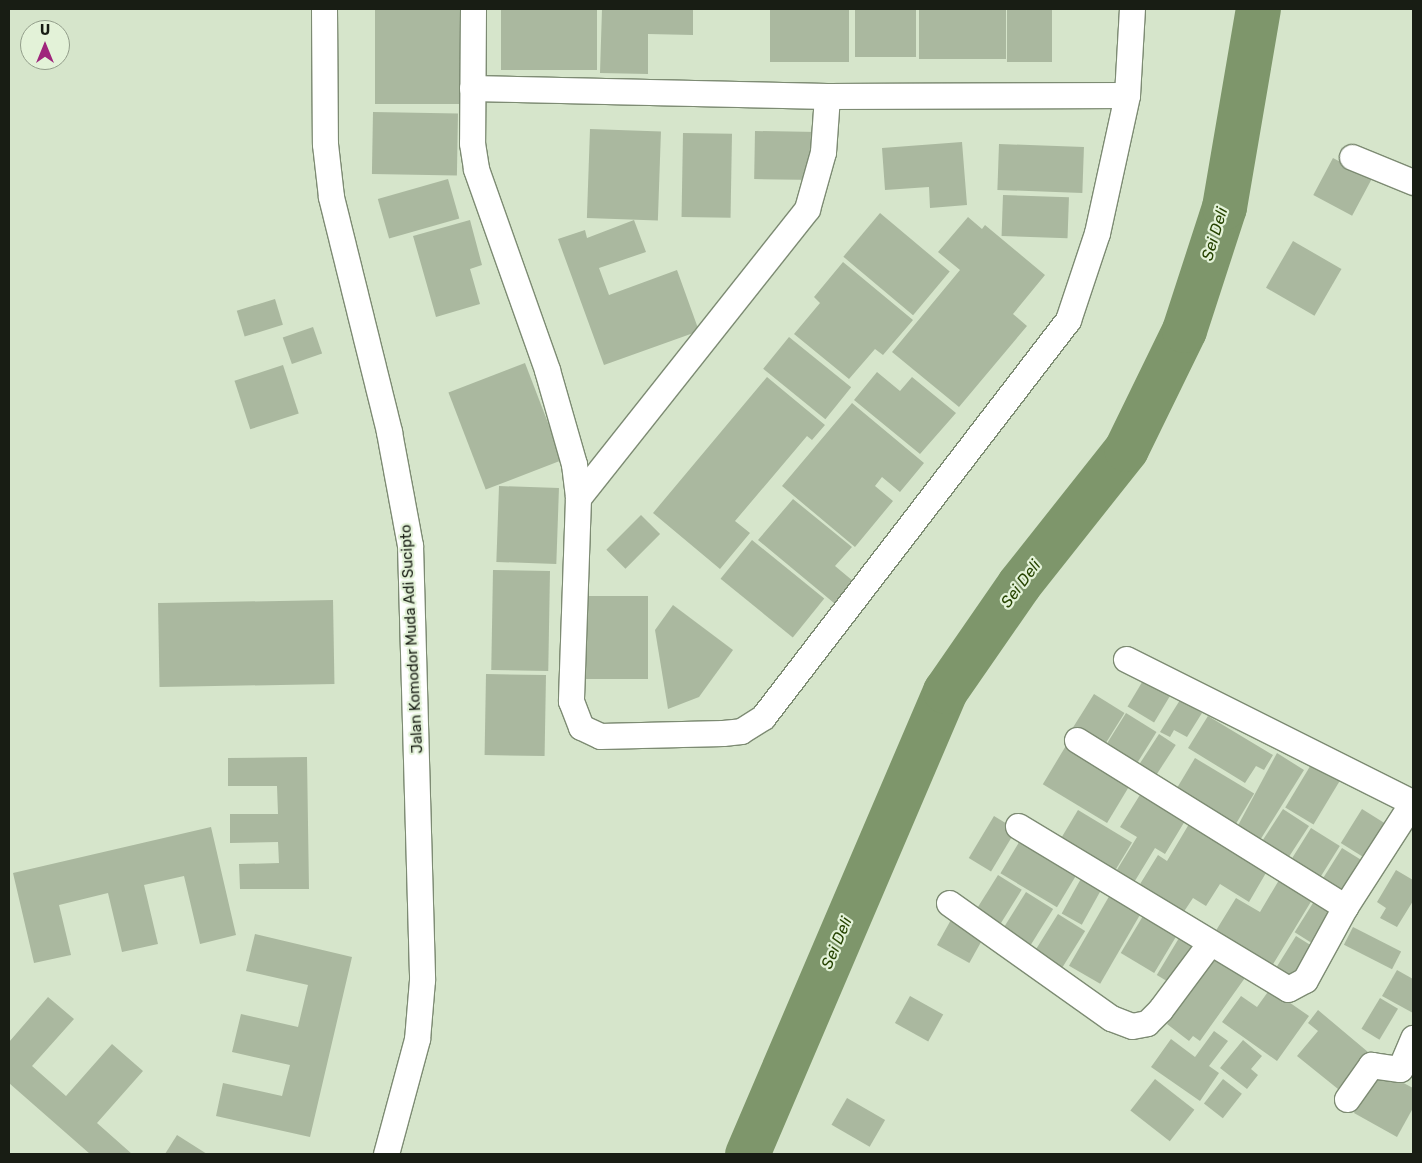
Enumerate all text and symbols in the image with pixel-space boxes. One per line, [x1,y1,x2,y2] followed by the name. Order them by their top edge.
[20,20,70,70] north arrow
[40,22,50,39] text: U
[1198,205,1232,263] water label: Sei Deli
[397,524,427,754] street label: Jalan Komodor Muda Adi Sucipto
[997,556,1045,612] water label: Sei Deli
[818,914,856,972] water label: Sei Deli

